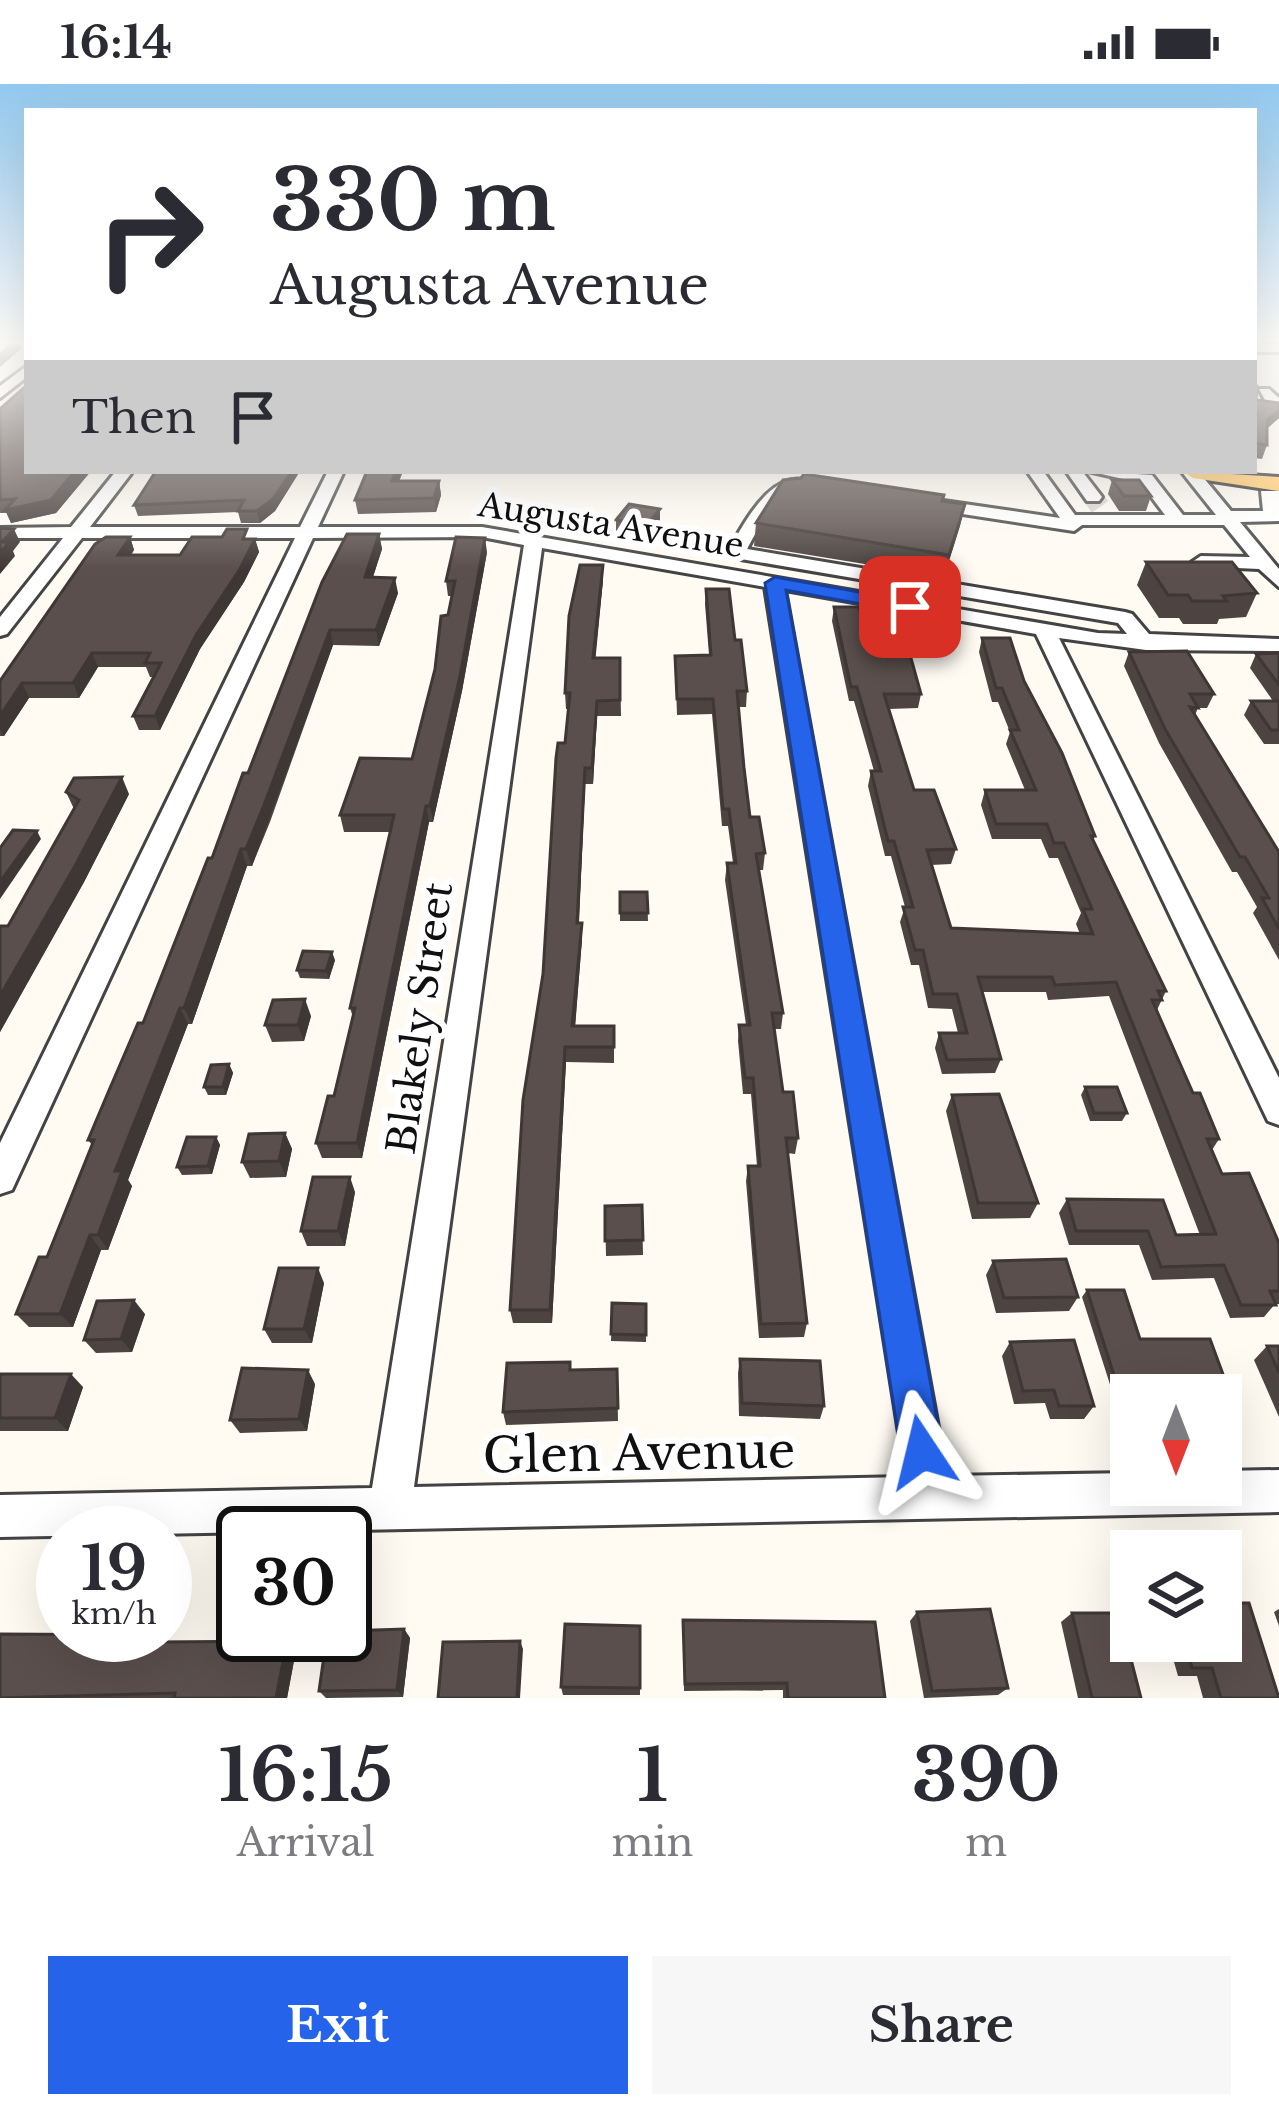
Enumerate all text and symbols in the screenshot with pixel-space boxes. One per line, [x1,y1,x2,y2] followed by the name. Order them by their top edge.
[60,14,172,70] text: 16:14
[270,149,556,253] text: 330 m
[72,156,228,312] icon: right
[270,252,709,319] text: Augusta Avenue
[220,384,286,450] icon: arrive
[72,389,196,445] text: Then
[474,484,747,566] street label: Augusta Avenue
[859,556,961,658] pin
[877,574,943,640] icon: arrive
[377,879,463,1157] street label: Blakely Street
[1110,1374,1242,1506] north arrow
[1110,1374,1242,1662] map controls
[859,1389,985,1515] position arrow
[482,1420,796,1486] street label: Glen Avenue
[216,1506,372,1662] speed limit sign: 30
[1110,1530,1242,1662] button: layers
[81,1532,147,1606] text: 19
[71,1595,157,1632] text: km/h
[218,1731,393,1820] text: 16:15
[637,1731,668,1820] text: 1
[912,1731,1061,1820] text: 390
[237,1818,375,1867] text: Arrival
[611,1818,693,1867] text: min
[965,1818,1007,1867] text: m
[48,1956,628,2094] button: Exit
[652,1956,1231,2094] button: Share

